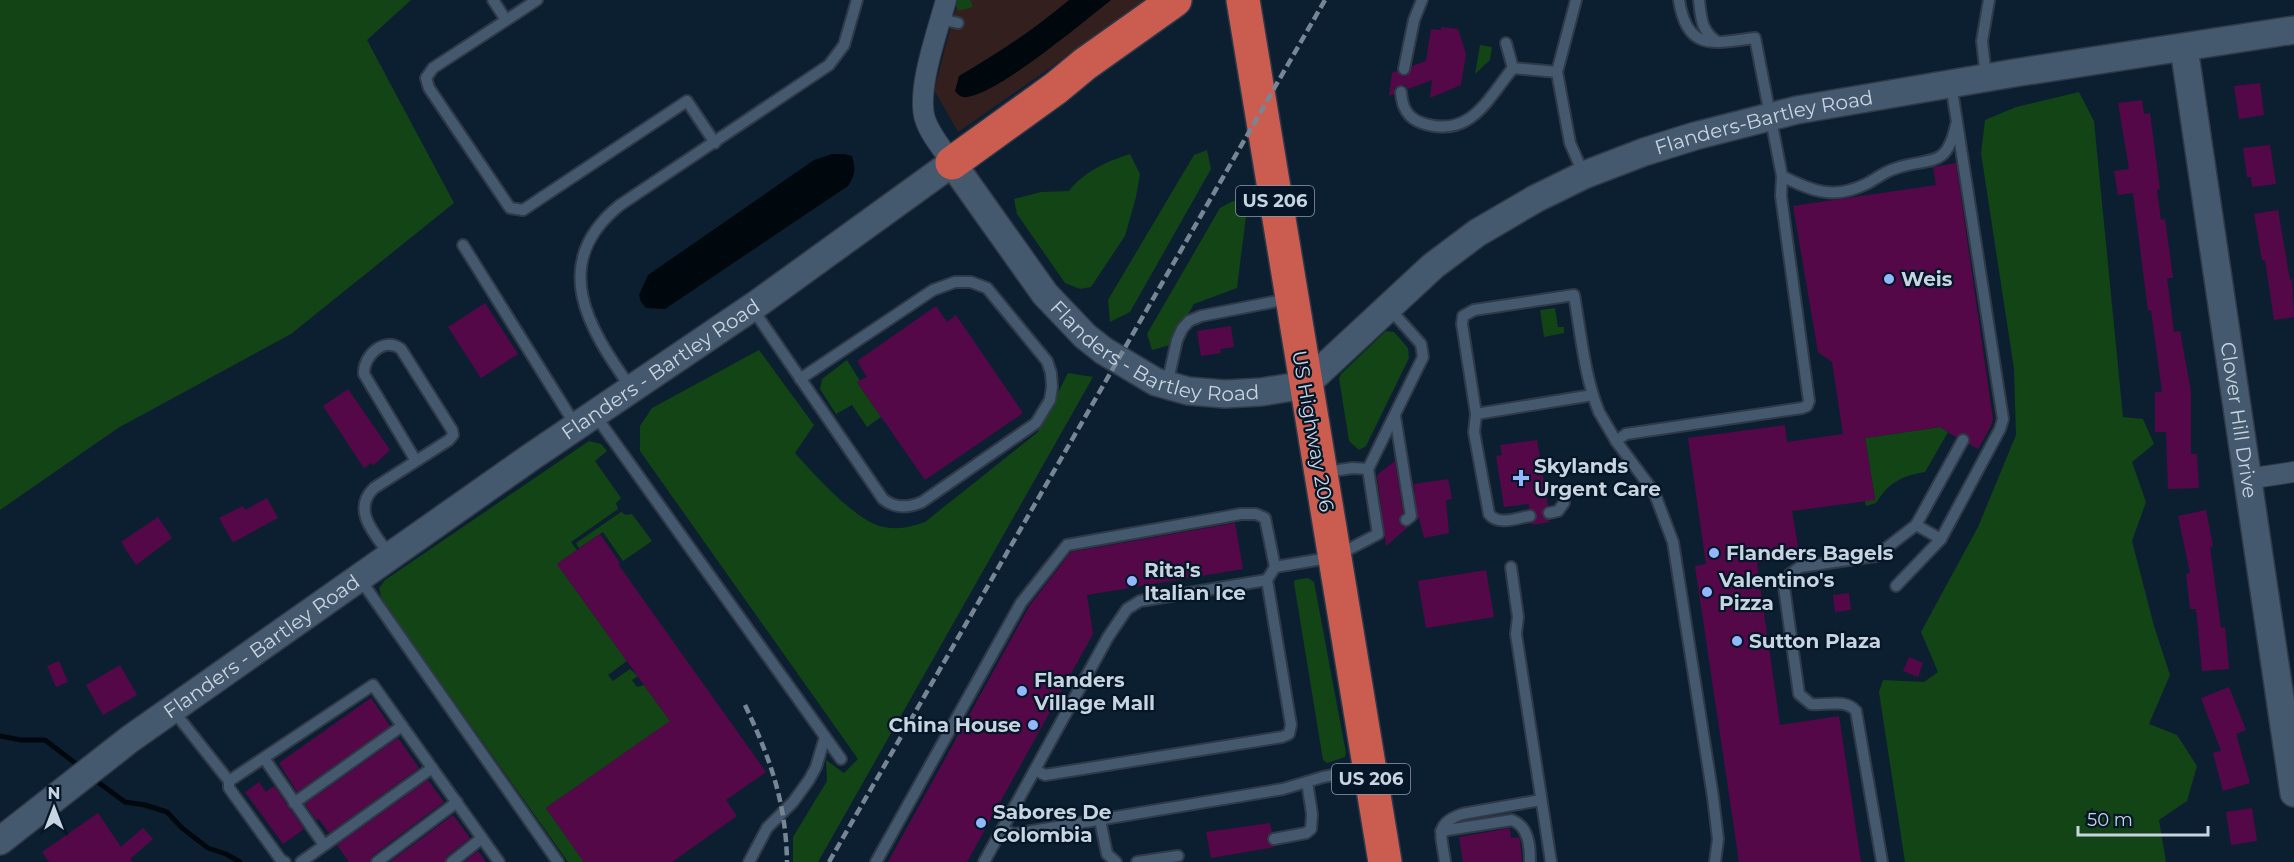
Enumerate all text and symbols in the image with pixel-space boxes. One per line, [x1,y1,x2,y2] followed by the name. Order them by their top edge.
[1652,85,1875,160] street label: Flanders-Bartley Road
[1236,186,1314,216] road number: US 206
[1901,267,1953,291] place label: Weis
[1882,272,1896,286] marker: Weis
[557,294,764,445] street label: Flanders - Bartley Road
[1045,295,1260,406] street label: Flanders - Bartley Road
[2216,340,2262,500] street label: Clover Hill Drive
[1287,348,1339,514] street label: US Highway 206
[1534,454,1661,501] place label: Skylands Urgent Care
[1512,469,1530,487] marker: Skylands Urgent Care
[1726,541,1894,565] place label: Flanders Bagels
[1707,546,1721,560] marker: Flanders Bagels
[1144,558,1246,605] place label: Rita's Italian Ice
[1718,568,1835,615] place label: Valentino's Pizza
[159,569,364,724] street label: Flanders - Bartley Road
[1125,574,1139,588] marker: Rita's Italian Ice
[1700,585,1714,599] marker: Valentino's Pizza
[1749,629,1881,653] place label: Sutton Plaza
[1730,634,1744,648] marker: Sutton Plaza
[1033,668,1155,715] place label: Flanders Village Mall
[1015,684,1029,698] marker: Flanders Village Mall
[889,713,1021,737] place label: China House
[1026,718,1040,732] marker: China House
[1332,764,1410,794] road number: US 206
[24,778,84,838] north arrow
[48,784,60,803] text: N
[2078,799,2208,837] scale bar
[993,800,1112,847] place label: Sabores De Colombia
[2087,809,2133,831] text: 50 m
[974,816,988,830] marker: Sabores De Colombia

